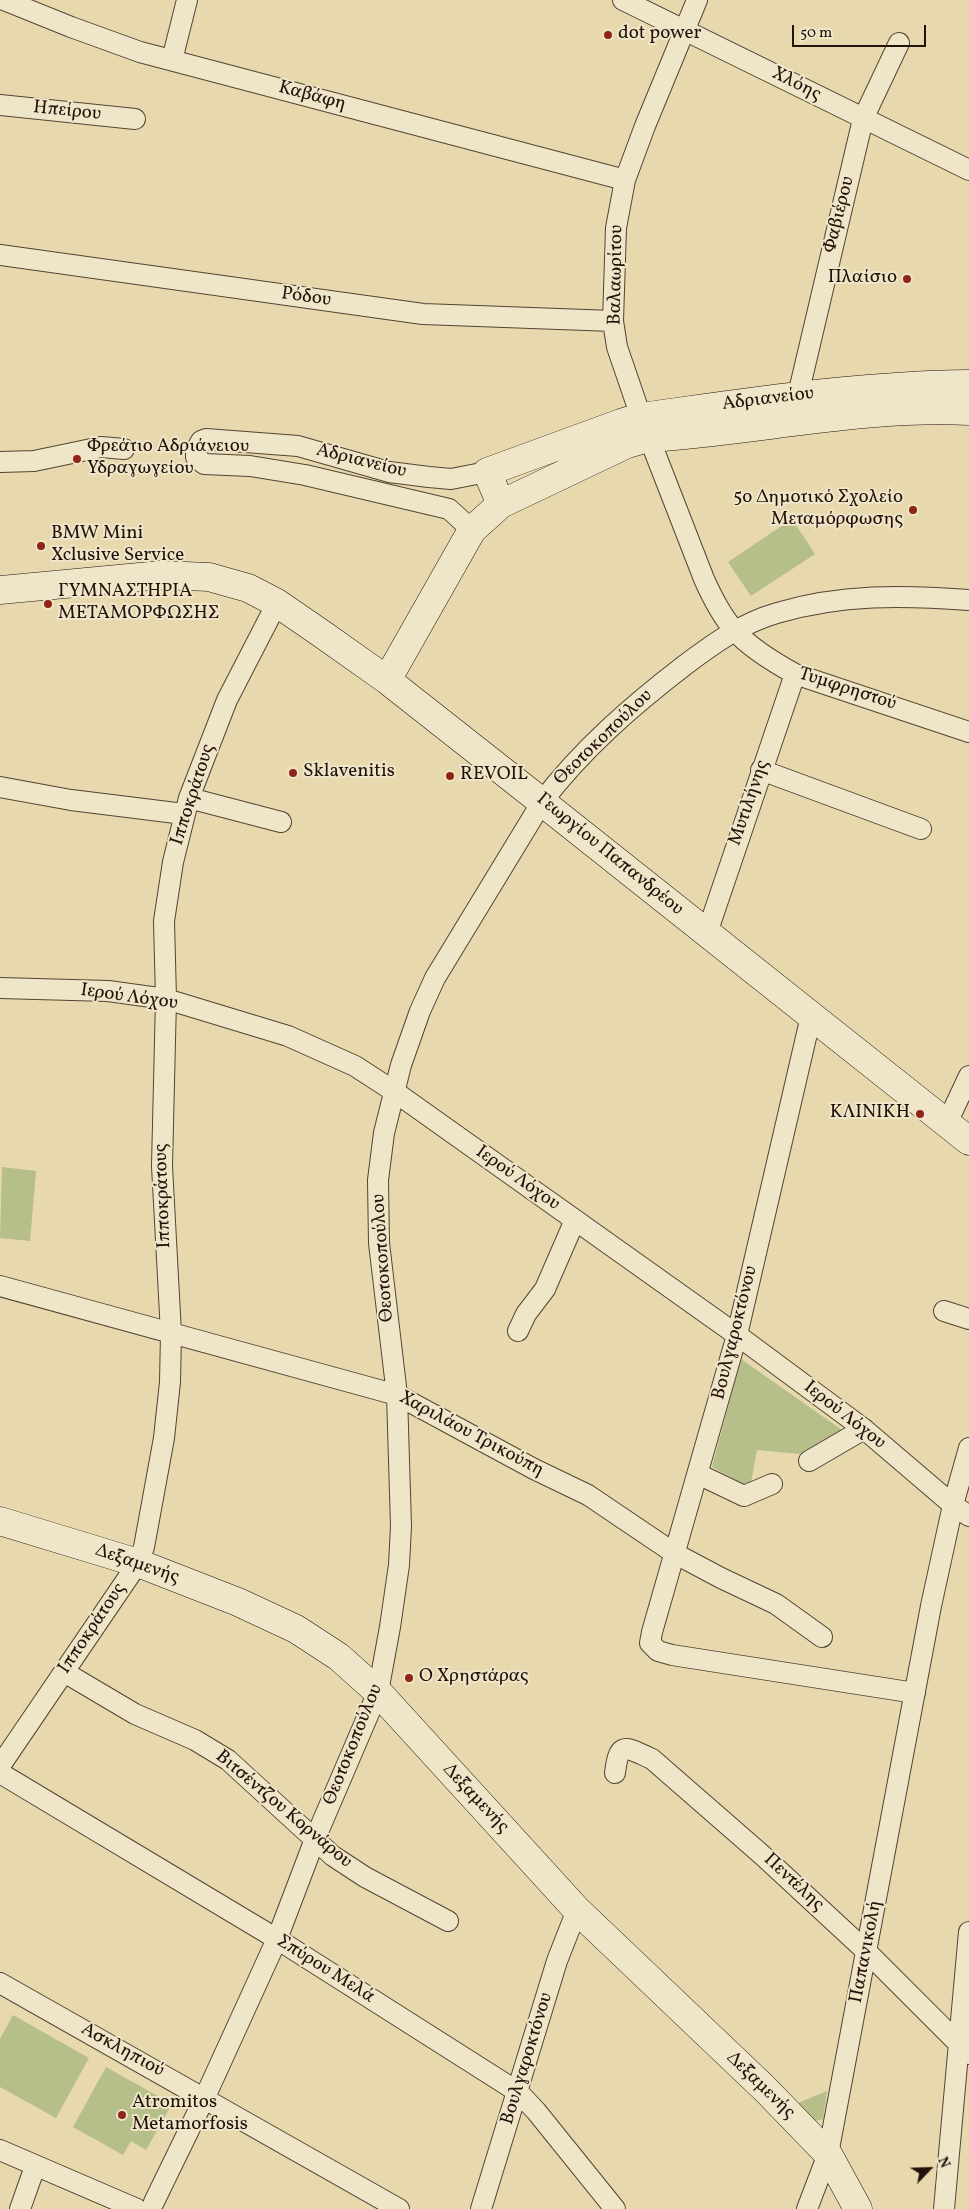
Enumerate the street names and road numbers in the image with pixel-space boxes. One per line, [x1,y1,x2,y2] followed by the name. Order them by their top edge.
[767,63,825,107] street label: Χλόης
[276,77,348,117] street label: Καβάφη
[32,97,102,127] street label: Ηπείρου
[819,174,861,256] street label: Φαβιέρου
[605,225,629,325] street label: Βαλαωρίτου
[280,283,332,313] street label: Ρόδου
[721,383,815,417] street label: Αδριανείου
[313,440,409,484] street label: Αδριανείου
[795,663,899,717] street label: Τυμφρηστού
[550,685,658,791] street label: Θεοτοκοπούλου
[167,742,221,848] street label: Ιπποκράτους
[725,757,775,849] street label: Μυτιλήνης
[531,789,687,921] street label: Γεωργίου Παπανδρέου
[79,980,179,1016] street label: Ιερού Λόχου
[470,1142,564,1216] street label: Ιερού Λόχου
[151,1143,177,1249] street label: Ιπποκράτους
[368,1193,400,1323] street label: Θεοτοκοπούλου
[708,1264,764,1402] street label: Βουλγαροκτόνου
[798,1377,890,1455] street label: Ιερού Λόχου
[395,1387,547,1483] street label: Χαριλάου Τρικούπη
[92,1540,182,1590] street label: Δεξαμενής
[54,1579,132,1679] street label: Ιπποκράτους
[319,1681,389,1809] street label: Θεοτοκοπούλου
[210,1746,356,1874] street label: Βιτσέντζου Κορνάρου
[437,1759,513,1839] street label: Δεξαμενής
[758,1849,828,1917] street label: Πεντέλης
[846,1899,888,2005] street label: Παπανικολή
[272,1931,378,2009] street label: Σπύρου Μελά
[497,1990,559,2128] street label: Βουλγαροκτόνου
[76,2019,168,2083] street label: Ασκληπιού
[721,2047,799,2125] street label: Δεξαμενής

